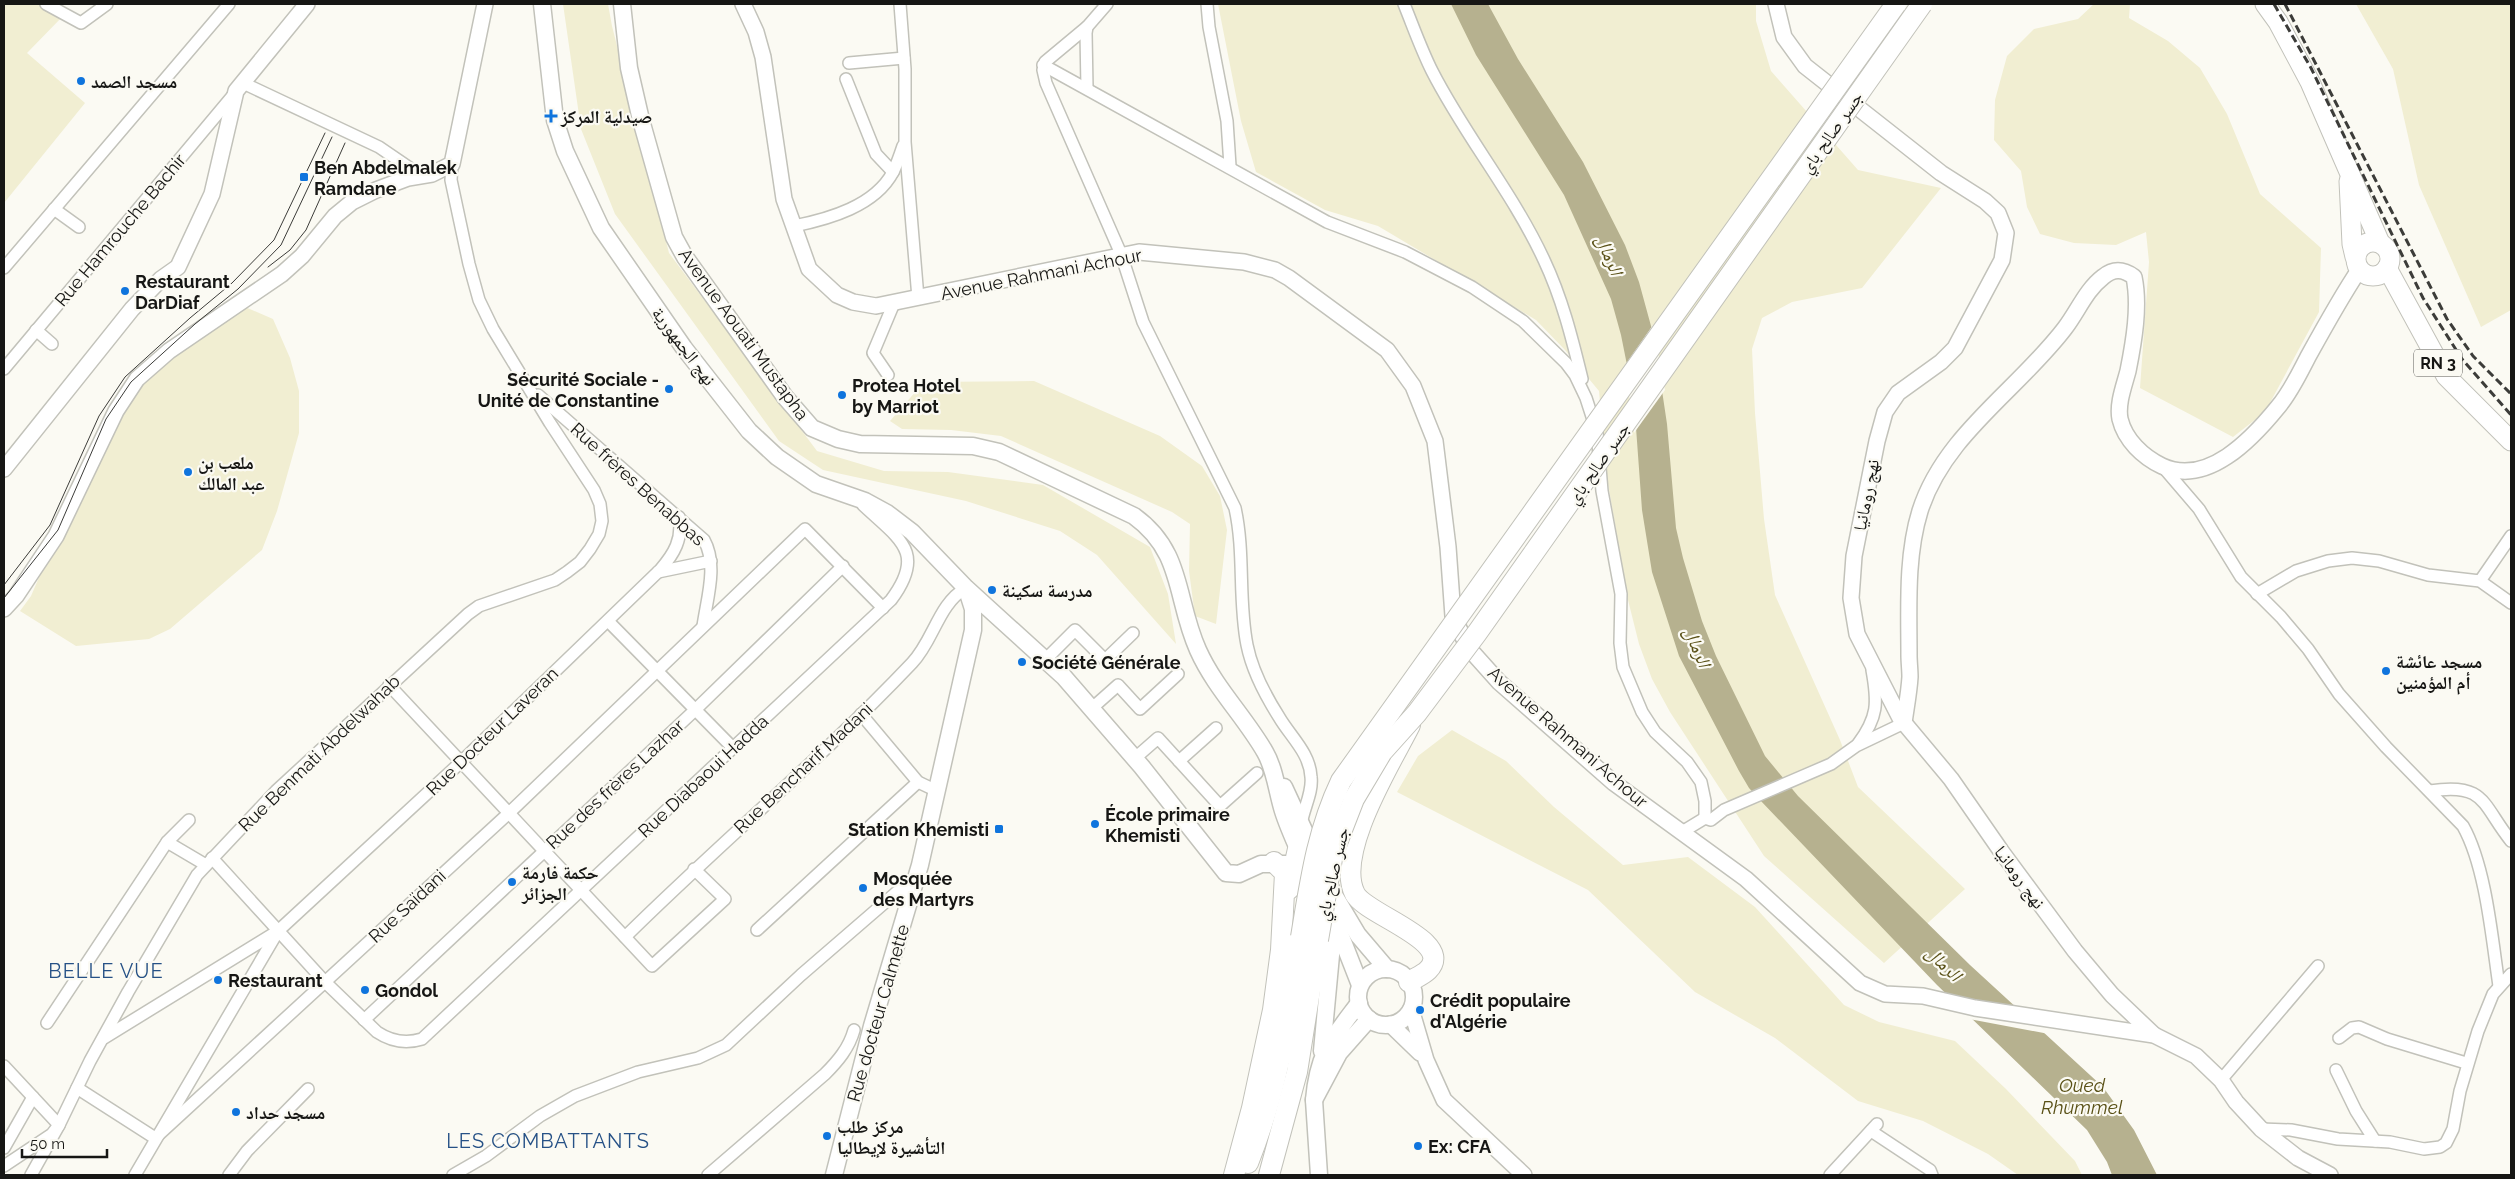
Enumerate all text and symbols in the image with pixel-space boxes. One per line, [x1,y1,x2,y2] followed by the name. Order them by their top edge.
[91,71,177,92] place label: مسجد الصمد
[75,75,87,87] marker: مسجد الصمد
[1795,87,1871,180] street label: جسر صالح باي
[560,106,652,127] place label: صيدلية المركز
[545,110,557,122] marker: صيدلية المركز
[50,149,190,310] street label: Rue Hamrouche Bachir
[314,157,458,199] place label: Ben Abdelmalek Ramdane
[298,171,310,183] marker: Ben Abdelmalek Ramdane
[1591,232,1629,280] water label: الرمال
[675,244,813,424] street label: Avenue Aouati Mustapha
[939,244,1144,304] street label: Avenue Rahmani Achour
[135,271,230,313] place label: Restaurant DarDiaf
[119,285,131,297] marker: Restaurant DarDiaf
[646,303,720,390] street label: نهج الجمهورية
[2414,349,2462,376] road number: RN 3
[477,369,659,411] place label: Sécurité Sociale - Unité de Constantine
[852,375,961,417] place label: Protea Hotel by Marriot
[663,383,675,395] marker: Sécurité Sociale - Unité de Constantine
[836,389,848,401] marker: Protea Hotel by Marriot
[567,418,710,550] street label: Rue frères Benabbas
[1562,418,1638,511] street label: جسر صالح باي
[198,452,265,494] place label: ملعب بن عبد المالك
[1849,457,1885,533] street label: نهج رومانيا
[182,466,194,478] marker: ملعب بن عبد المالك
[1002,580,1092,601] place label: مدرسة سكينة
[986,584,998,596] marker: مدرسة سكينة
[1679,624,1717,672] water label: الرمال
[2396,651,2482,695] place label: مسجد عائشة أم المؤمنين
[1032,652,1181,673] place label: Société Générale
[1016,656,1028,668] marker: Société Générale
[1484,662,1653,812] street label: Avenue Rahmani Achour
[422,663,562,799] street label: Rue Docteur Laveran
[2380,665,2392,677] marker: مسجد عائشة أم المؤمنين
[234,670,404,836] street label: Rue Benmati Abdelwahab
[729,698,877,838] street label: Rue Bencharif Madani
[634,710,772,842] street label: Rue Diabaoui Hadda
[542,714,689,853] street label: Rue des frères Lazhar
[1105,804,1230,846] place label: École primaire Khemisti
[1089,818,1101,830] marker: École primaire Khemisti
[848,819,989,840] place label: Station Khemisti
[993,823,1005,835] marker: Station Khemisti
[1311,825,1357,924] street label: جسر صالح باي
[1989,841,2050,914] street label: نهج رومانيا
[521,862,599,904] place label: حكمة فارمة الجزائر
[364,865,450,947] street label: Rue Saïdani
[873,868,974,910] place label: Mosquée des Martyrs
[506,876,518,888] marker: حكمة فارمة الجزائر
[857,882,869,894] marker: Mosquée des Martyrs
[843,922,913,1104] street label: Rue docteur Calmette
[1921,941,1967,987] water label: الرمال
[48,959,164,983] district label: BELLE VUE
[228,970,323,991] place label: Restaurant
[212,974,224,986] marker: Restaurant
[375,980,438,1001] place label: Gondol
[359,984,371,996] marker: Gondol
[1430,990,1571,1032] place label: Crédit populaire d'Algérie
[1414,1004,1426,1016] marker: Crédit populaire d'Algérie
[2041,1074,2123,1118] water label: Oued Rhummel
[246,1102,325,1123] place label: مسجد حداد
[230,1106,242,1118] marker: مسجد حداد
[837,1116,945,1158] place label: مركز طلب التأشيرة لإيطاليا
[22,1126,108,1158] scale bar
[446,1129,650,1153] district label: LES COMBATTANTS
[821,1130,833,1142] marker: مركز طلب التأشيرة لإيطاليا
[30,1135,65,1153] text: 50 m
[1428,1136,1492,1157] place label: Ex: CFA
[1412,1140,1424,1152] marker: Ex: CFA

